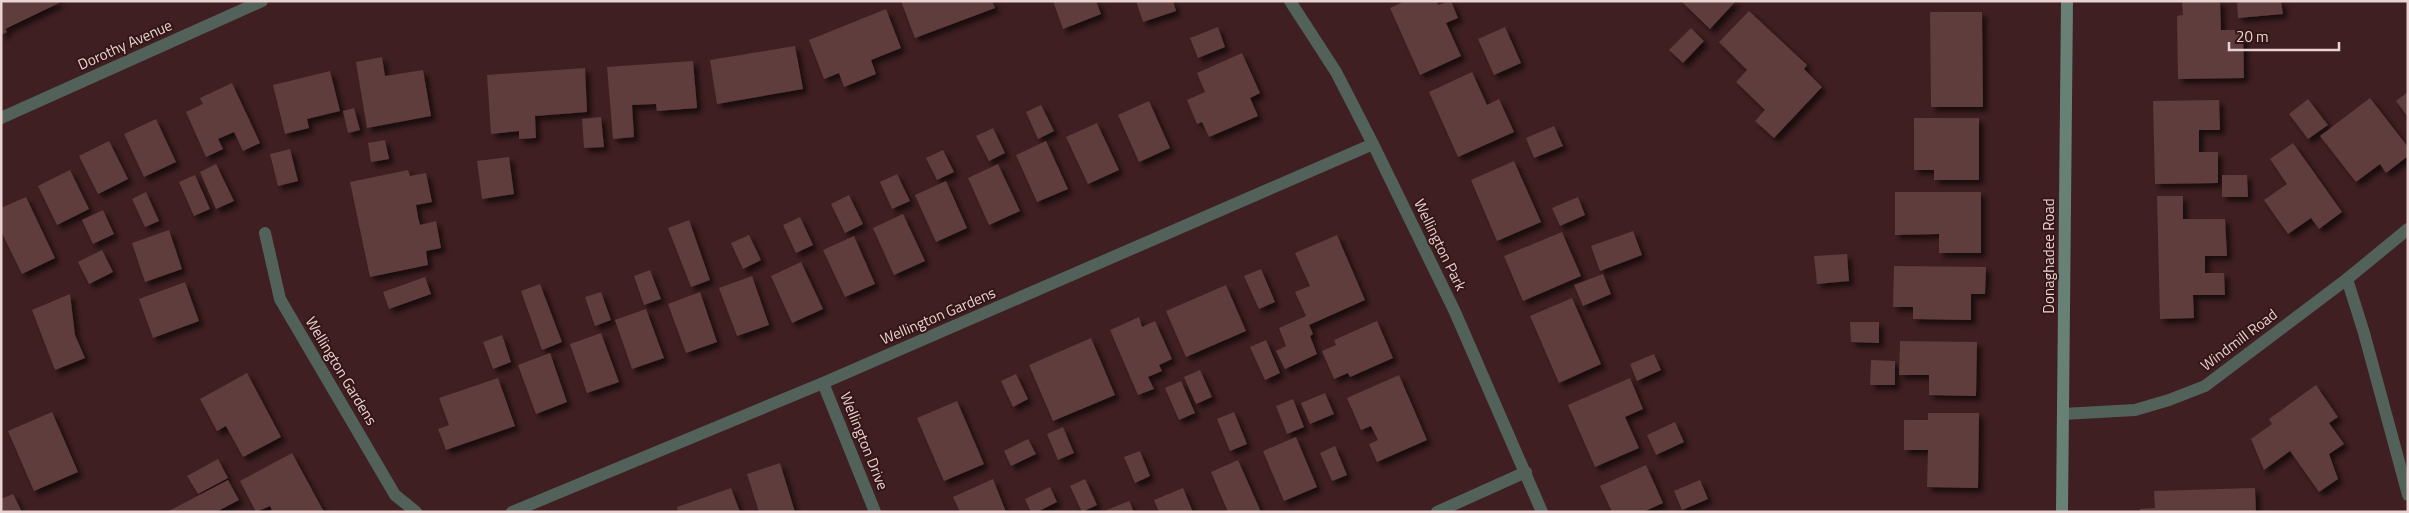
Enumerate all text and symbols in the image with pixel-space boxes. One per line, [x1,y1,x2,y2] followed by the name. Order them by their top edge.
[74,13,176,76] street label: Dorothy Avenue
[2229,20,2339,52] scale bar
[2236,25,2269,48] text: 20 m
[1408,195,1473,295] street label: Wellington Park
[2037,198,2060,314] street label: Donaghadee Road
[877,281,999,350] street label: Wellington Gardens
[2195,303,2282,376] street label: Windmill Road
[300,312,383,430] street label: Wellington Gardens
[834,388,895,493] street label: Wellington Drive

